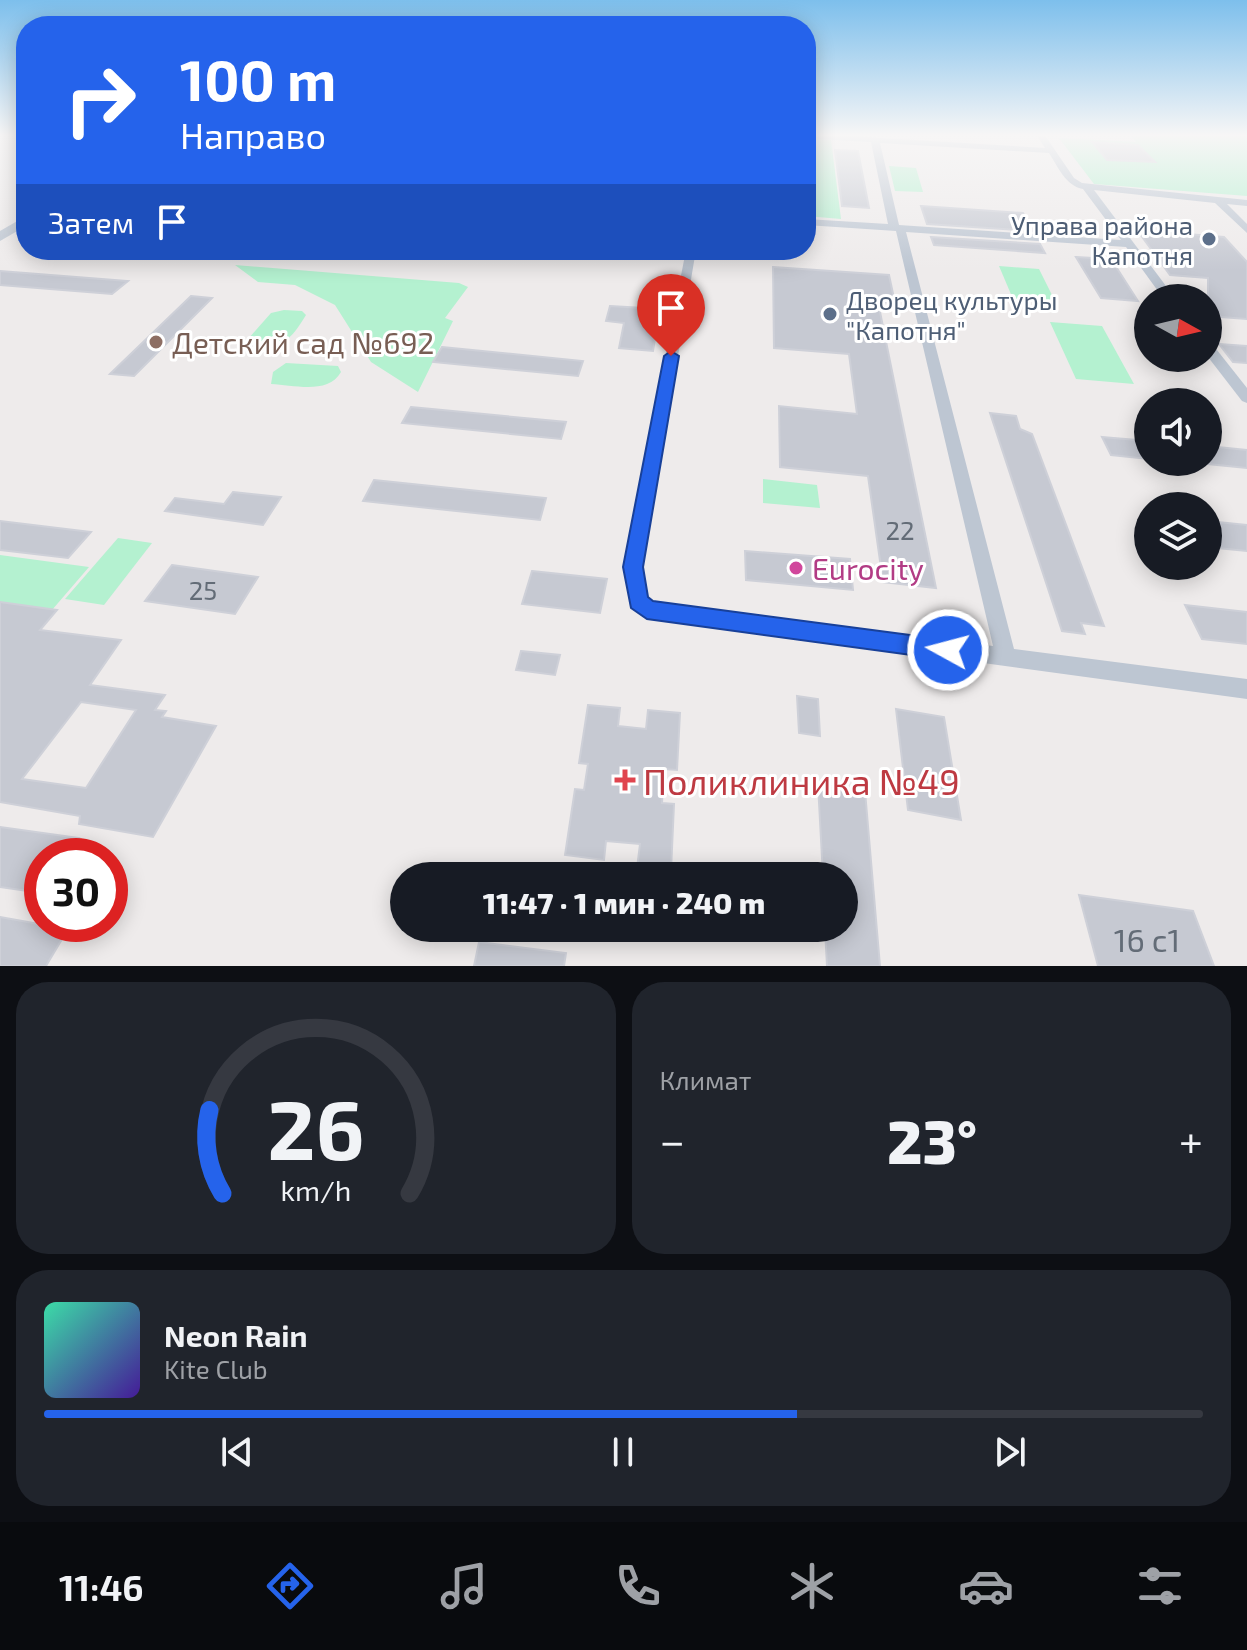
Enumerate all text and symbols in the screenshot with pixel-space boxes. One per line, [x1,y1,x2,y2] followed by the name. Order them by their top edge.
[180,45,336,112] text: 100 m
[48,48,152,152] icon: right
[180,113,326,156] text: Направо
[150,200,194,244] icon: arrive
[48,204,134,240] text: Затем
[1011,209,1193,270] place label: Управа района Капотня
[1200,230,1218,248] marker: Управа района Капотня
[637,274,705,356] pin
[846,284,1057,345] place label: Дворец культуры "Капотня"
[1134,284,1222,372] north arrow
[1134,284,1222,580] map controls
[649,286,693,330] icon: arrive
[821,305,839,323] marker: Дворец культуры "Капотня"
[172,324,434,360] place label: Детский сад №692
[147,333,165,351] marker: Детский сад №692
[1134,388,1222,476] button: sound
[1134,492,1222,580] button: layers
[885,514,915,545] house number: 22
[812,550,924,586] place label: Eurocity
[787,559,805,577] marker: Eurocity
[189,574,217,605] house number: 25
[906,608,990,692] position arrow
[643,759,960,802] place label: Поликлиника №49
[614,769,636,791] marker: Поликлиника №49
[24,838,128,942] speed limit sign: 30
[483,884,765,920] text: 11:47 · 1 мин · 240 m
[1114,920,1180,958] house number: 16 с1
[660,1064,752,1095] text: Климат
[267,1077,364,1177] text: 26
[887,1104,977,1176] text: 23°
[660,1113,685,1166] text: −
[1179,1113,1203,1166] text: +
[280,1172,351,1207] text: km/h
[164,1317,308,1353] text: Neon Rain
[164,1353,268,1384] text: Kite Club
[215,1430,259,1474] icon: previous
[601,1430,645,1474] icon: pause
[988,1430,1032,1474] icon: next
[262,1558,318,1614] icon: directions
[436,1558,492,1614] icon: music
[610,1558,666,1614] icon: phone
[784,1558,840,1614] icon: climate
[958,1558,1014,1614] icon: car
[1132,1558,1188,1614] icon: filters
[59,1565,144,1608] text: 11:46

